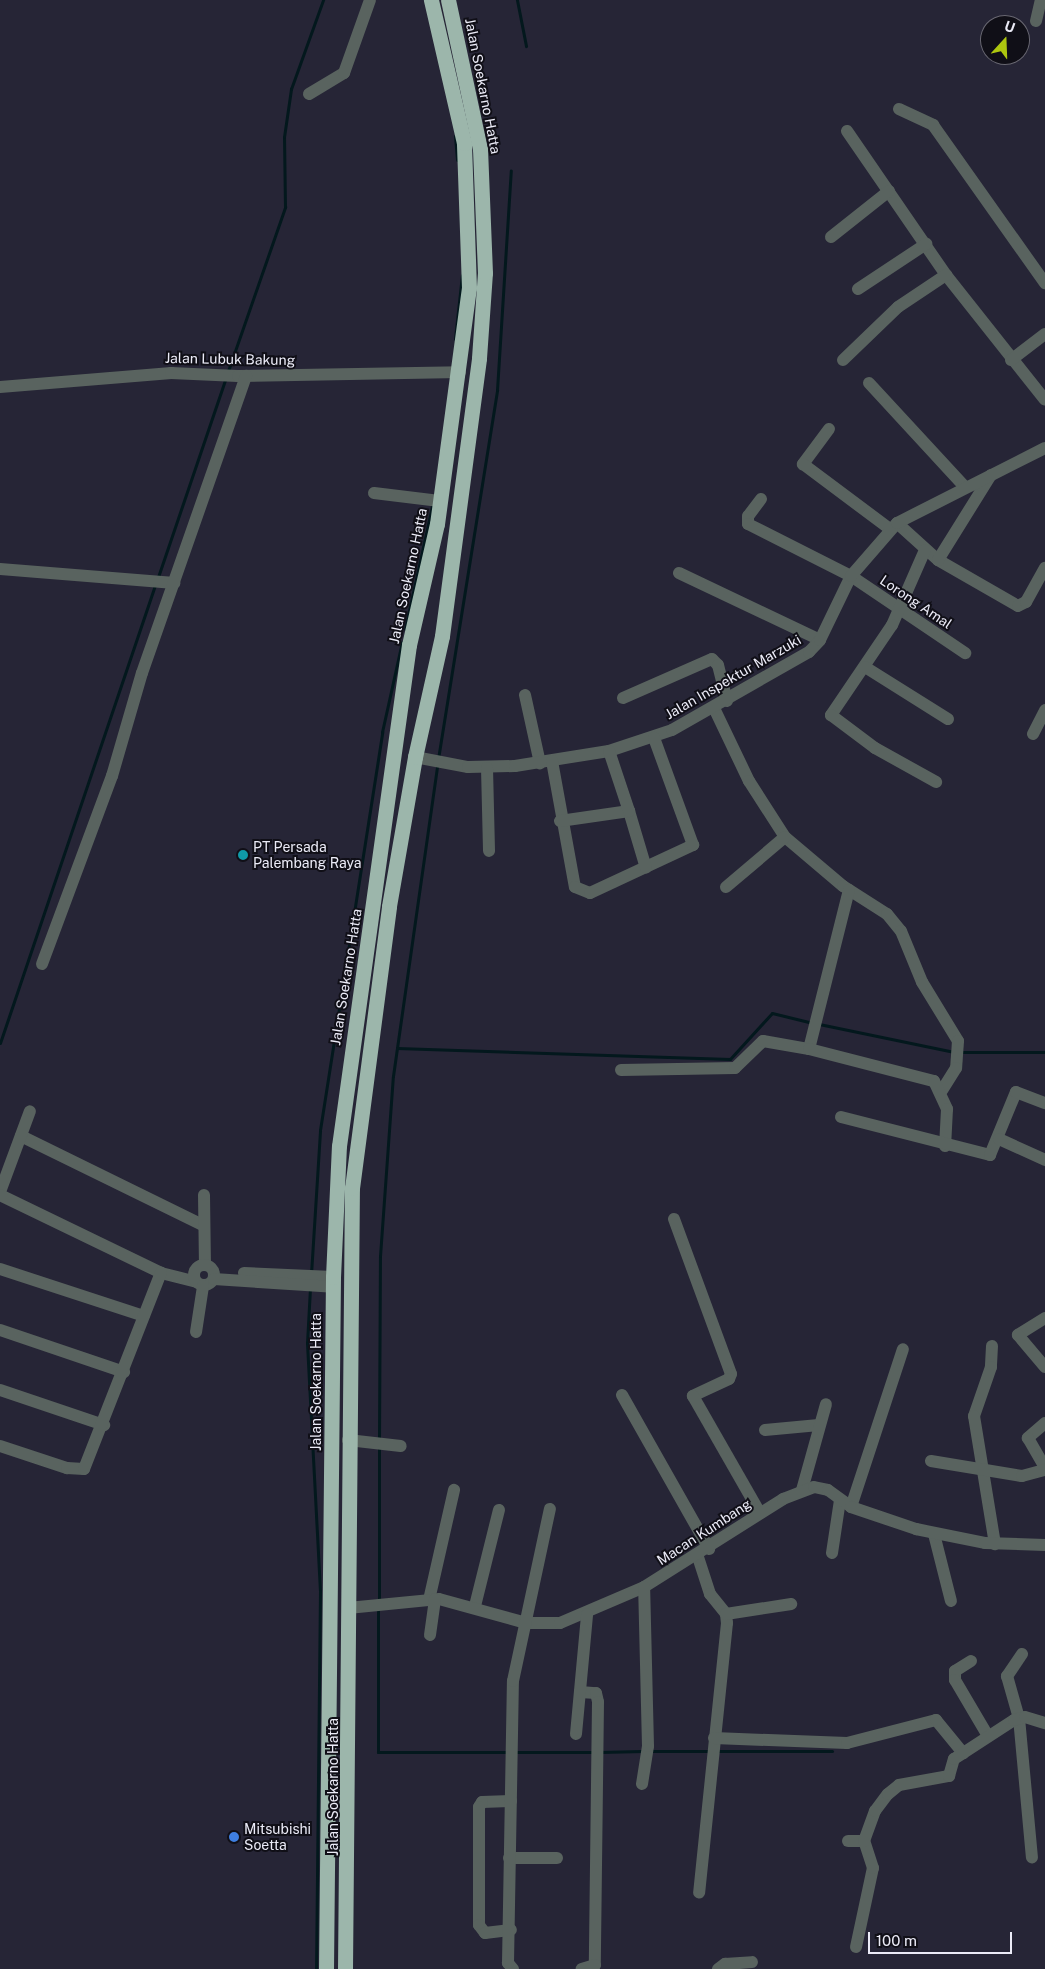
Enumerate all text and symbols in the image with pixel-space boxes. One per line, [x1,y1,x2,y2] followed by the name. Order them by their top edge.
[980,15,1030,65] north arrow
[462,17,504,155] street label: Jalan Soekarno Hatta
[1002,18,1017,36] text: U
[165,349,295,369] street label: Jalan Lubuk Bakung
[385,507,431,645] street label: Jalan Soekarno Hatta
[877,572,955,632] street label: Lorong Amal
[662,631,804,723] street label: Jalan Inspektur Marzuki
[253,839,362,872] place label: PT Persada Palembang Raya
[237,849,249,861] marker: PT Persada Palembang Raya
[327,907,365,1047] street label: Jalan Soekarno Hatta
[308,1313,324,1451] street label: Jalan Soekarno Hatta
[654,1495,754,1569] street label: Macan Kumbang
[325,1718,341,1856] street label: Jalan Soekarno Hatta
[244,1821,311,1854] place label: Mitsubishi Soetta
[228,1831,240,1843] marker: Mitsubishi Soetta
[870,1922,1014,1954] scale bar
[876,1932,917,1949] text: 100 m

